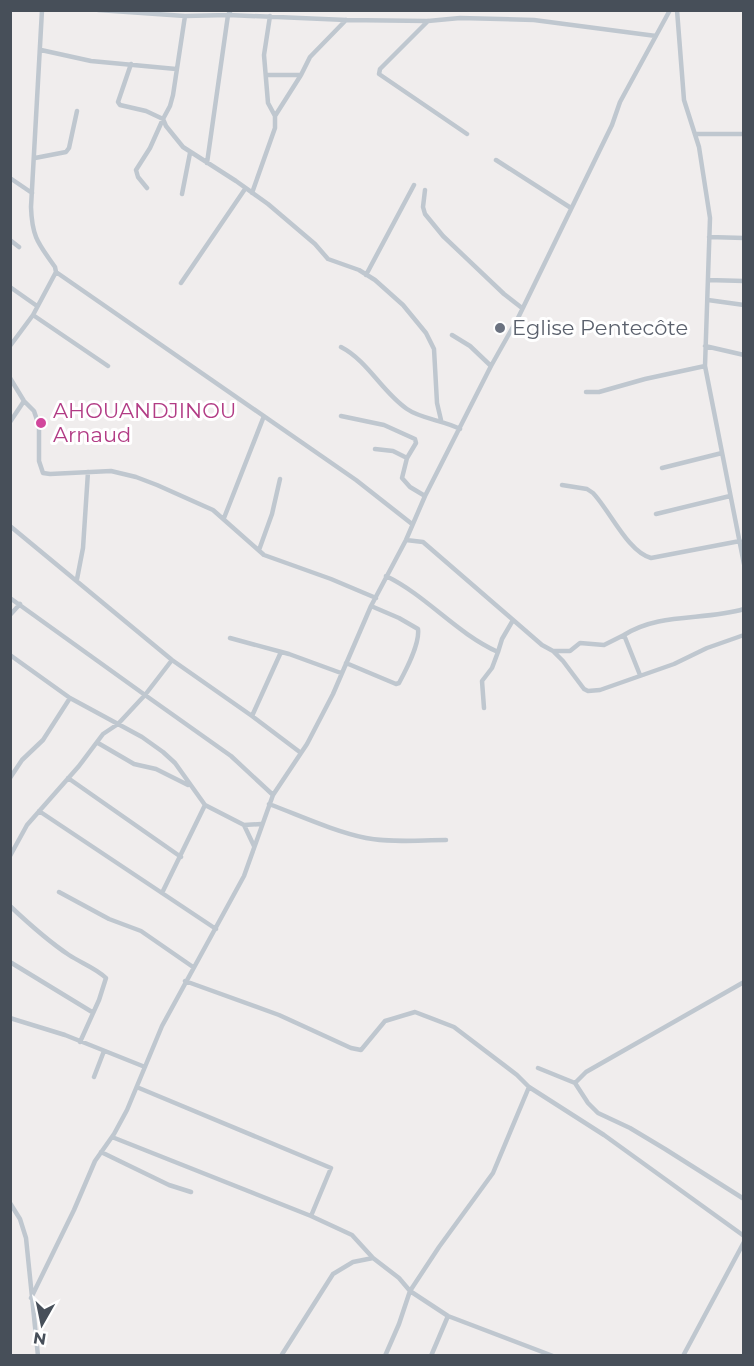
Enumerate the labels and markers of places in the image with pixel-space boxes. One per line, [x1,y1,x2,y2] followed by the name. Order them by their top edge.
[512,315,688,340] place label: Eglise Pentecôte
[493,321,507,335] marker: Eglise Pentecôte
[53,398,236,447] place label: AHOUANDJINOU Arnaud
[34,416,48,430] marker: AHOUANDJINOU Arnaud

